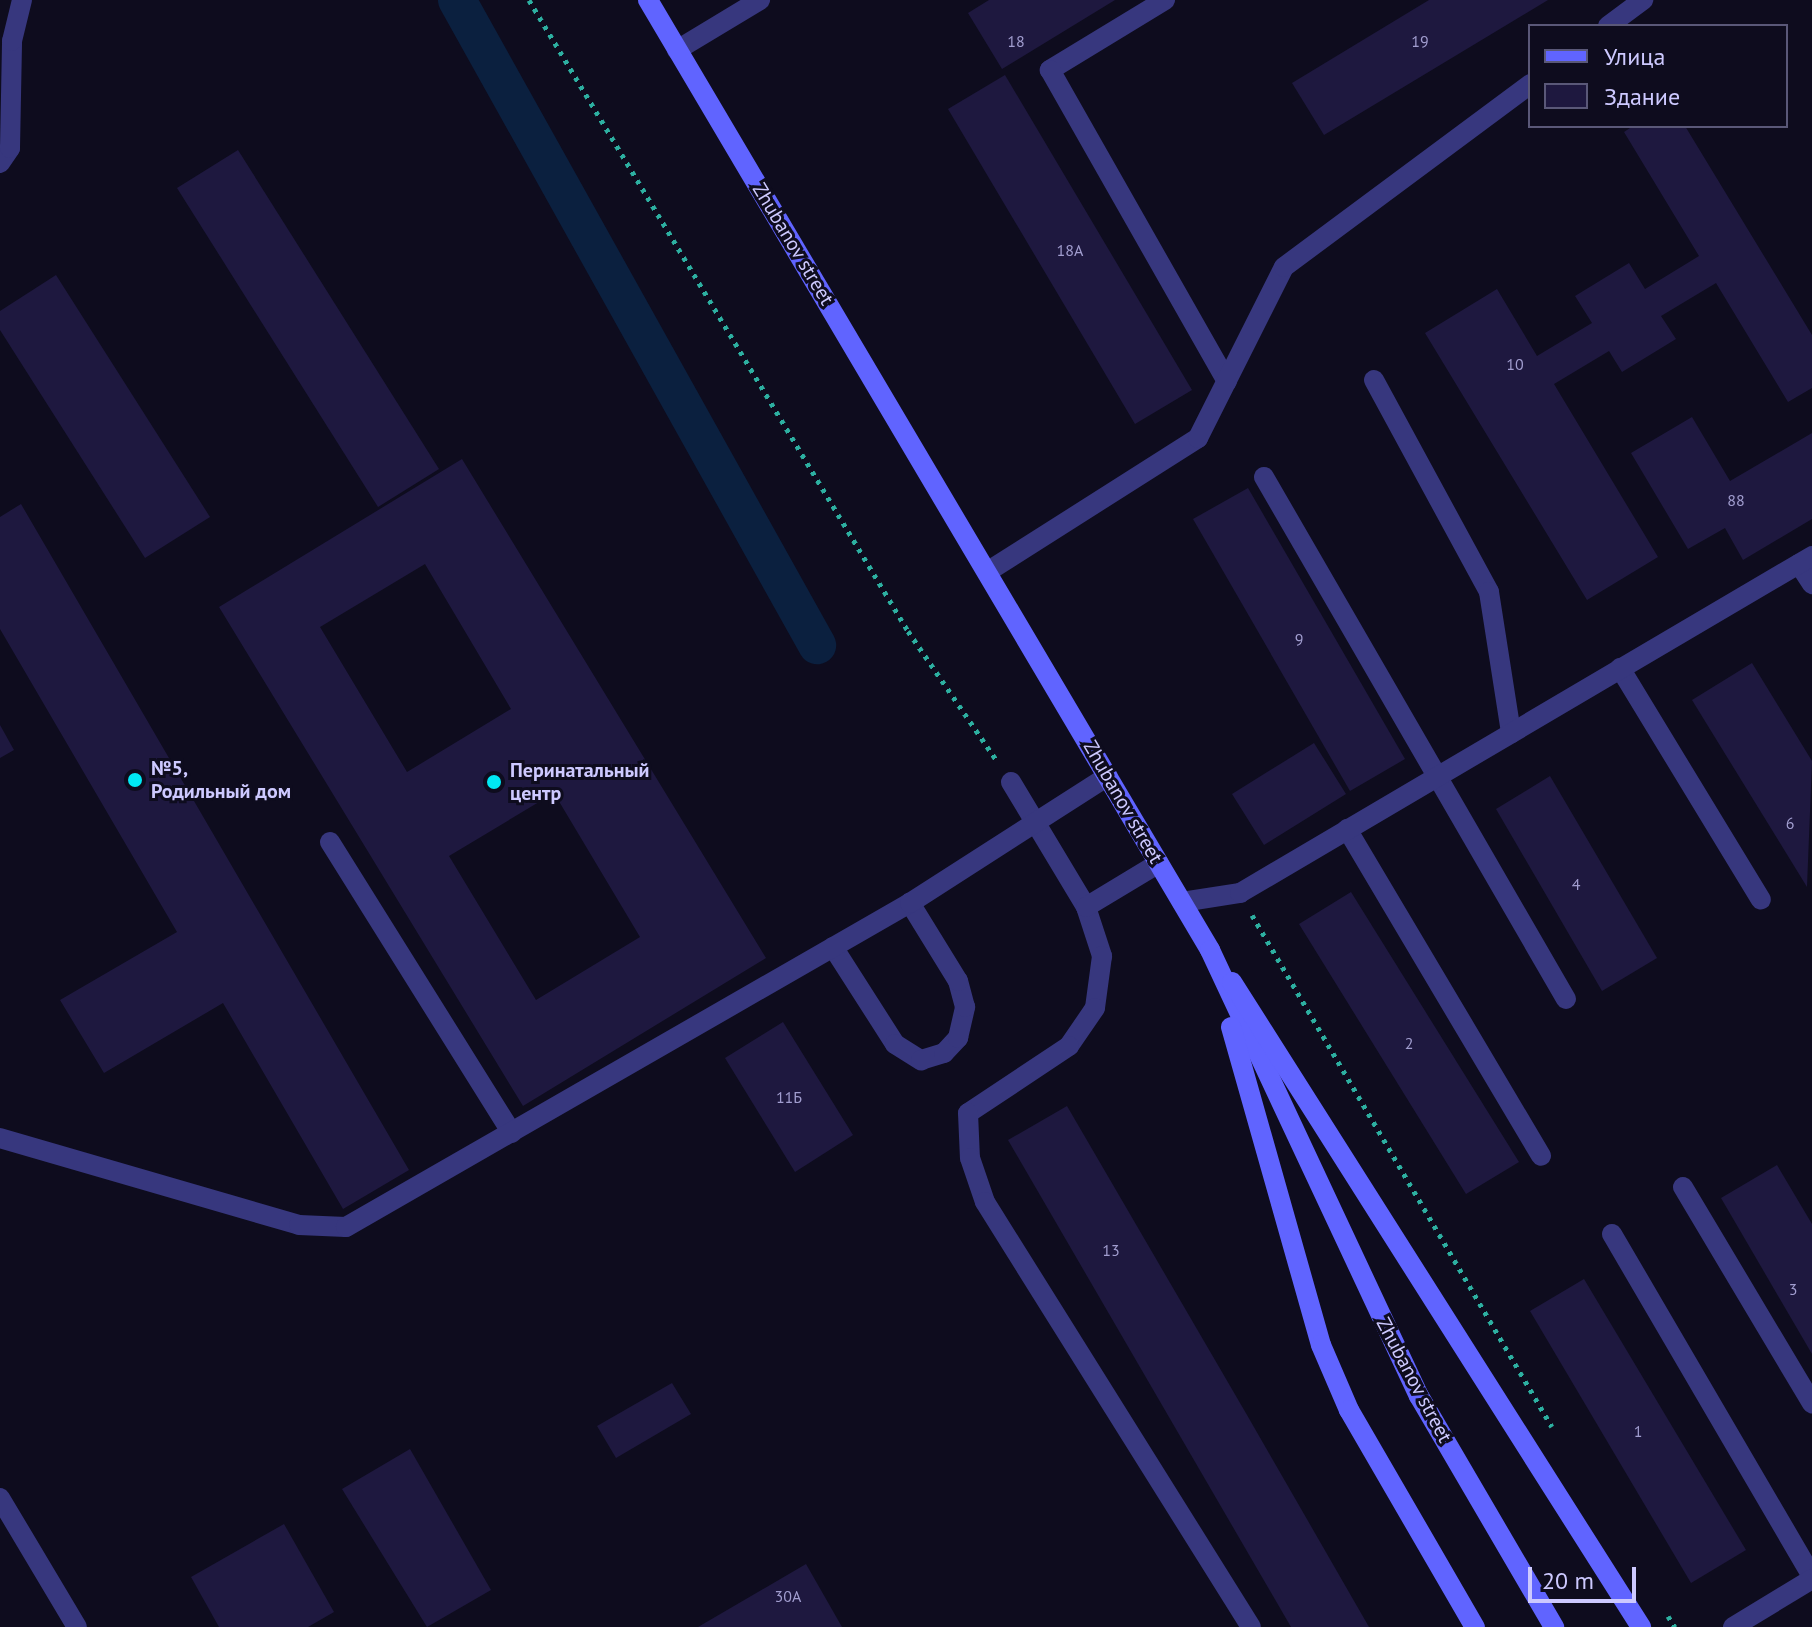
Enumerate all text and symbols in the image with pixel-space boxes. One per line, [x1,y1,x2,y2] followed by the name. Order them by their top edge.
[1528,24,1788,128] legend
[1007,31,1025,51] house number: 18
[1411,31,1429,51] house number: 19
[1604,41,1665,72] text: Улица
[1604,81,1680,112] text: Здание
[747,178,839,310] street label: Zhubanov street
[1057,240,1083,260] house number: 18А
[1506,354,1524,374] house number: 10
[1727,490,1745,510] house number: 88
[1295,629,1303,649] house number: 9
[1078,736,1168,868] street label: Zhubanov street
[151,756,291,803] place label: №5, Родильный дом
[510,758,649,805] place label: Перинатальный центр
[126,771,144,789] marker: №5, Родильный дом
[485,773,503,791] marker: Перинатальный центр
[1786,813,1794,833] house number: 6
[1572,874,1580,894] house number: 4
[1405,1033,1413,1053] house number: 2
[776,1087,802,1107] house number: 11Б
[1102,1240,1120,1260] house number: 13
[1789,1279,1797,1299] house number: 3
[1371,1313,1457,1447] street label: Zhubanov street
[1634,1421,1642,1441] house number: 1
[1532,1551,1640,1601] scale bar
[1542,1565,1594,1596] text: 20 m
[775,1586,801,1606] house number: 30А

